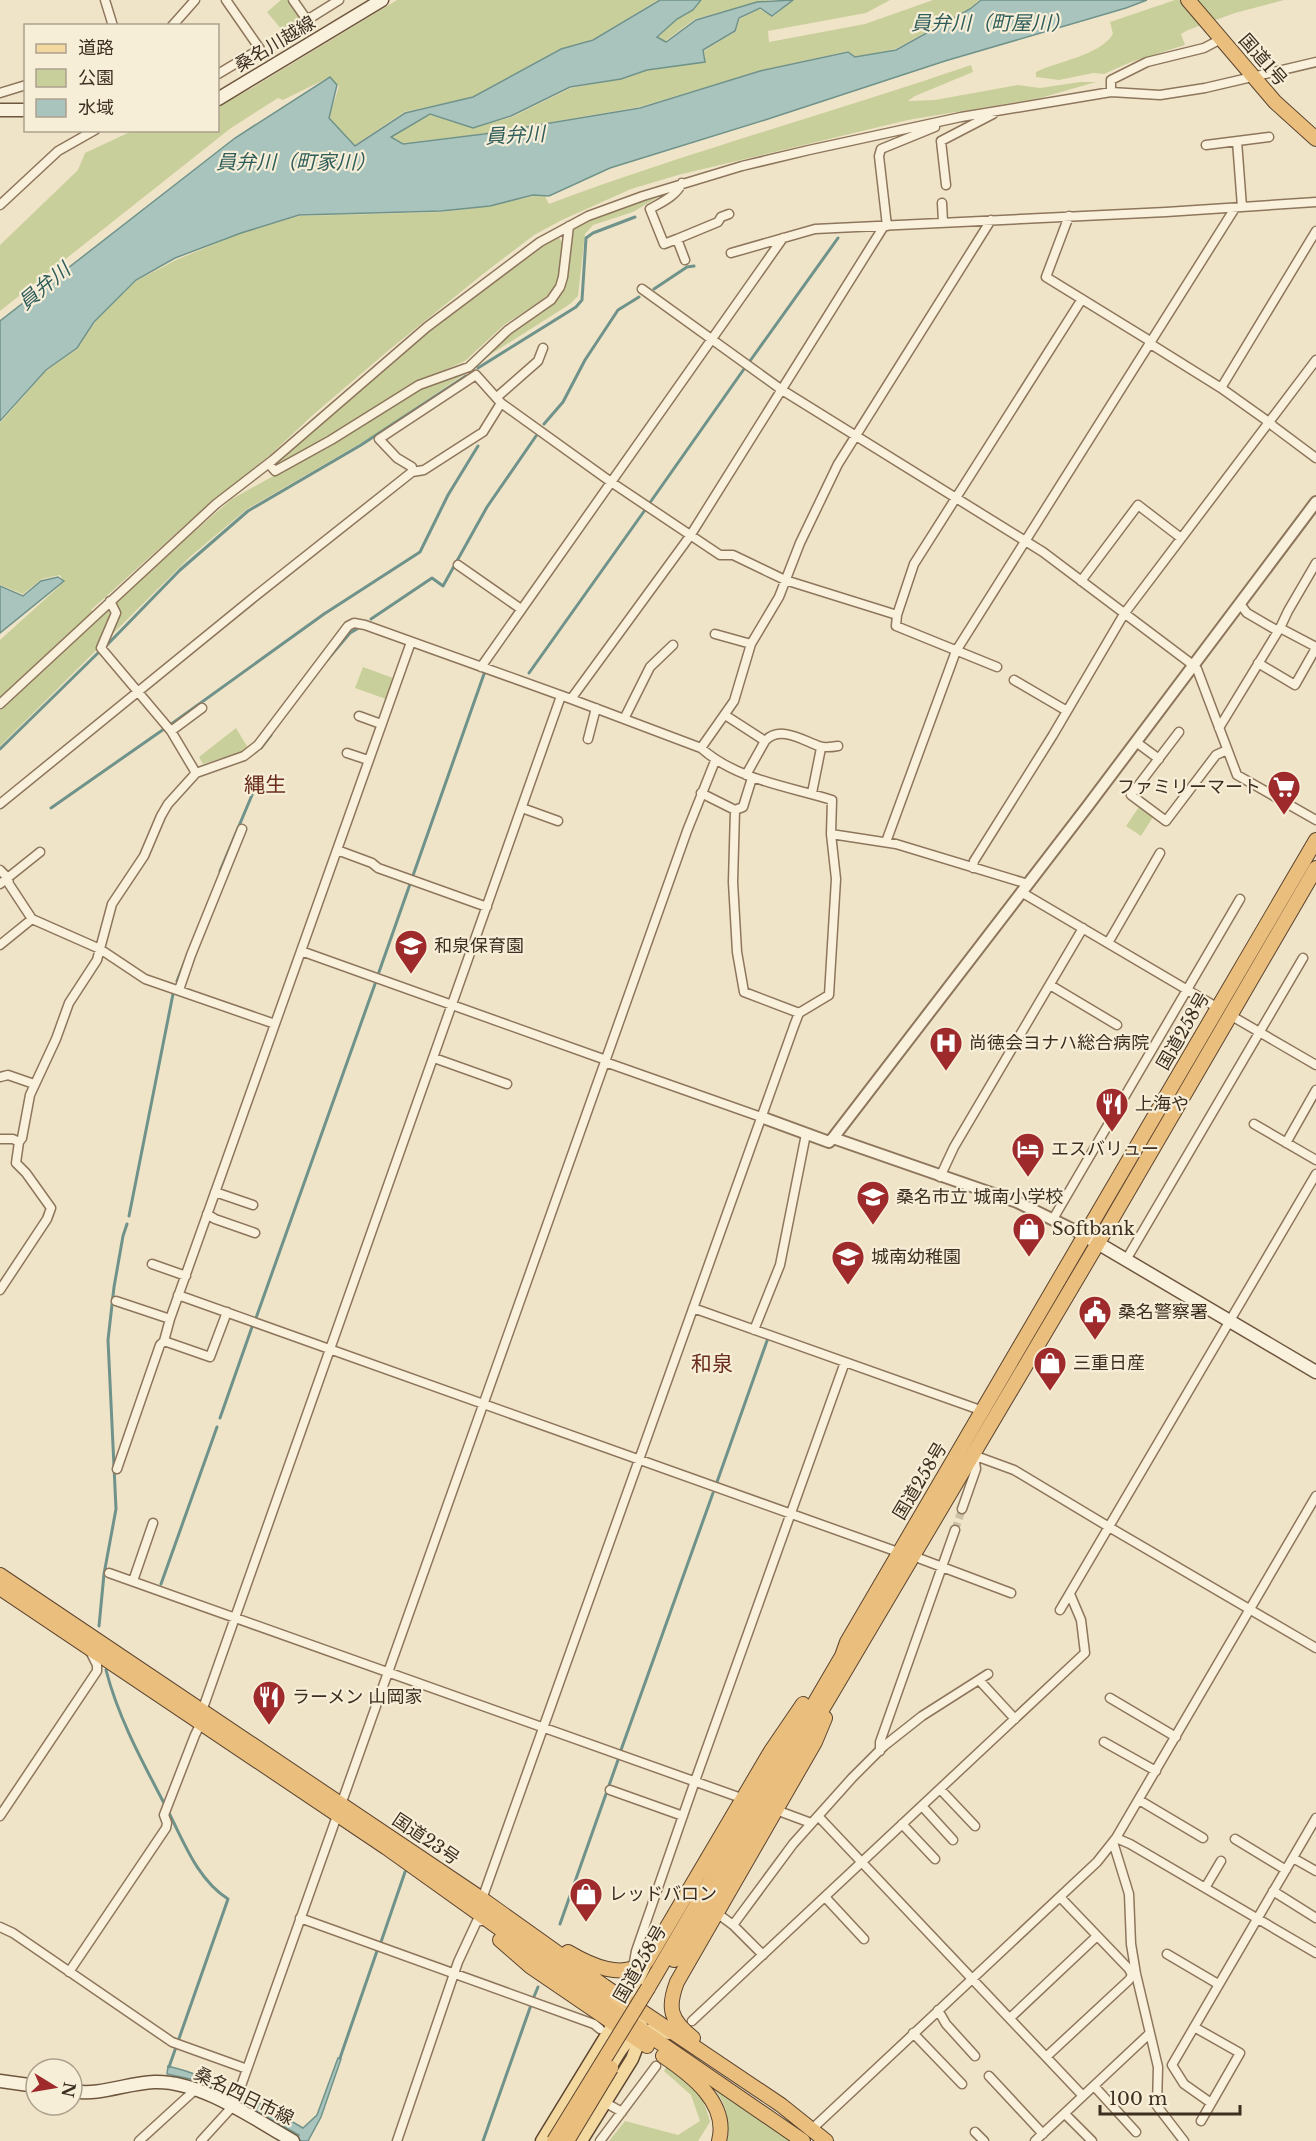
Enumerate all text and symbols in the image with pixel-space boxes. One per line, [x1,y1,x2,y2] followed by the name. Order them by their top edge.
[231,11,319,77] street label: 桑名川越線
[911,11,1071,35] water label: 員弁川（町屋川）
[24,24,219,132] legend
[1234,29,1292,91] street label: 国道1号
[78,37,114,59] text: 道路
[78,67,114,89] text: 公園
[78,97,114,119] text: 水域
[484,121,548,149] water label: 員弁川
[216,150,376,174] water label: 員弁川（町家川）
[13,256,76,314] water label: 員弁川
[1266,769,1302,816] supermarket icon: ファミリーマート
[244,772,286,798] district label: 縄生
[1117,776,1261,798] place label: ファミリーマート
[393,928,429,975] school or university icon: 和泉保育園
[434,935,524,957] place label: 和泉保育園
[1152,988,1214,1074] street label: 国道258号
[928,1025,964,1072] hospital icon: 尚徳会ヨナハ総合病院
[969,1032,1149,1054] place label: 尚徳会ヨナハ総合病院
[1094,1086,1130,1133] restaurant icon: 上海や
[1135,1093,1189,1115] place label: 上海や
[1010,1131,1046,1178] hotel icon: エスバリュー
[1051,1138,1159,1160] place label: エスバリュー
[855,1179,891,1226] school or university icon: 桑名市立 城南小学校
[896,1186,1063,1208] place label: 桑名市立 城南小学校
[1011,1211,1047,1258] shop icon: Softbank
[1052,1218,1135,1240] place label: Softbank
[830,1239,866,1286] school or university icon: 城南幼稚園
[871,1246,961,1268] place label: 城南幼稚園
[1077,1294,1113,1341] public building icon: 桑名警察署
[1118,1301,1208,1323] place label: 桑名警察署
[1032,1345,1068,1392] shop icon: 三重日産
[691,1351,733,1377] district label: 和泉
[1073,1352,1145,1374] place label: 三重日産
[888,1438,952,1524] street label: 国道258号
[251,1679,287,1726] restaurant icon: ラーメン 山岡家
[292,1686,422,1708] place label: ラーメン 山岡家
[388,1809,464,1869] street label: 国道23号
[568,1876,604,1923] shop icon: レッドバロン
[609,1883,717,1905] place label: レッドバロン
[609,1921,671,2007] street label: 国道258号
[24,2057,84,2117] north arrow
[191,2062,297,2130] street label: 桑名四日市線
[1100,2078,1240,2116] scale bar
[57,2081,80,2099] text: N
[1109,2088,1167,2110] text: 100 m

